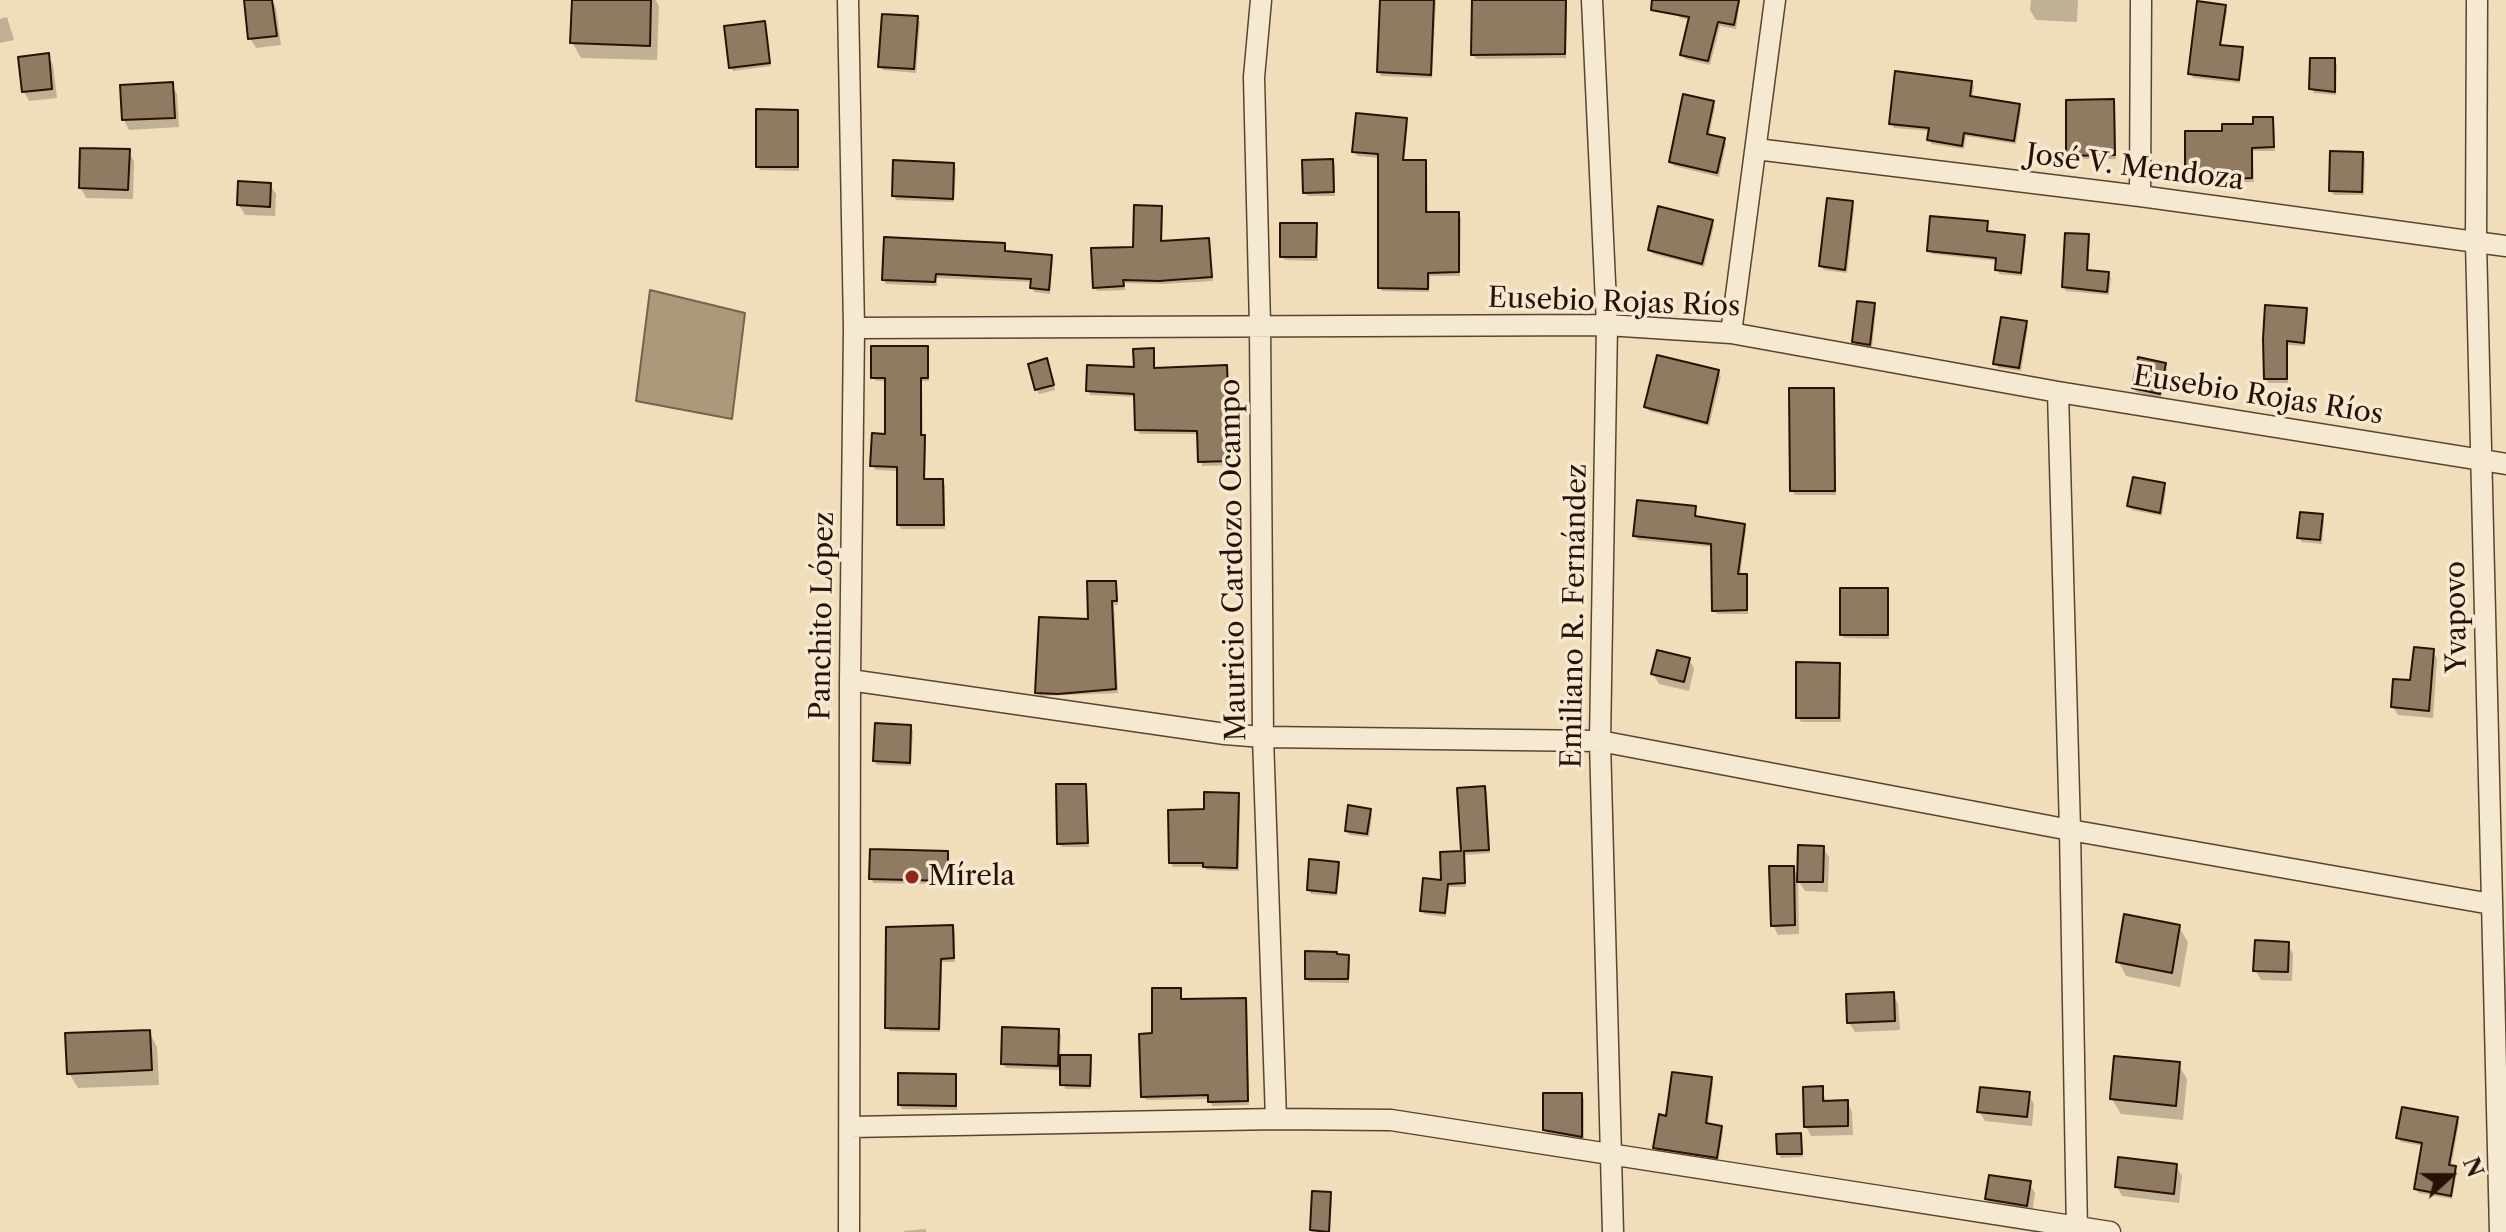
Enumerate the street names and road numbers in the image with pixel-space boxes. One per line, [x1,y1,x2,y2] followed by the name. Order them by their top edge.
[2024,138,2246,198] street label: José V. Mendoza
[1487,282,1741,324] street label: Eusebio Rojas Ríos
[2131,360,2385,432] street label: Eusebio Rojas Ríos
[1214,378,1254,742] street label: Mauricio Cardozo Ocampo
[1556,463,1594,769] street label: Emiliano R. Fernández
[804,511,842,721] street label: Panchito López
[2439,561,2475,673] street label: Yvapovo

